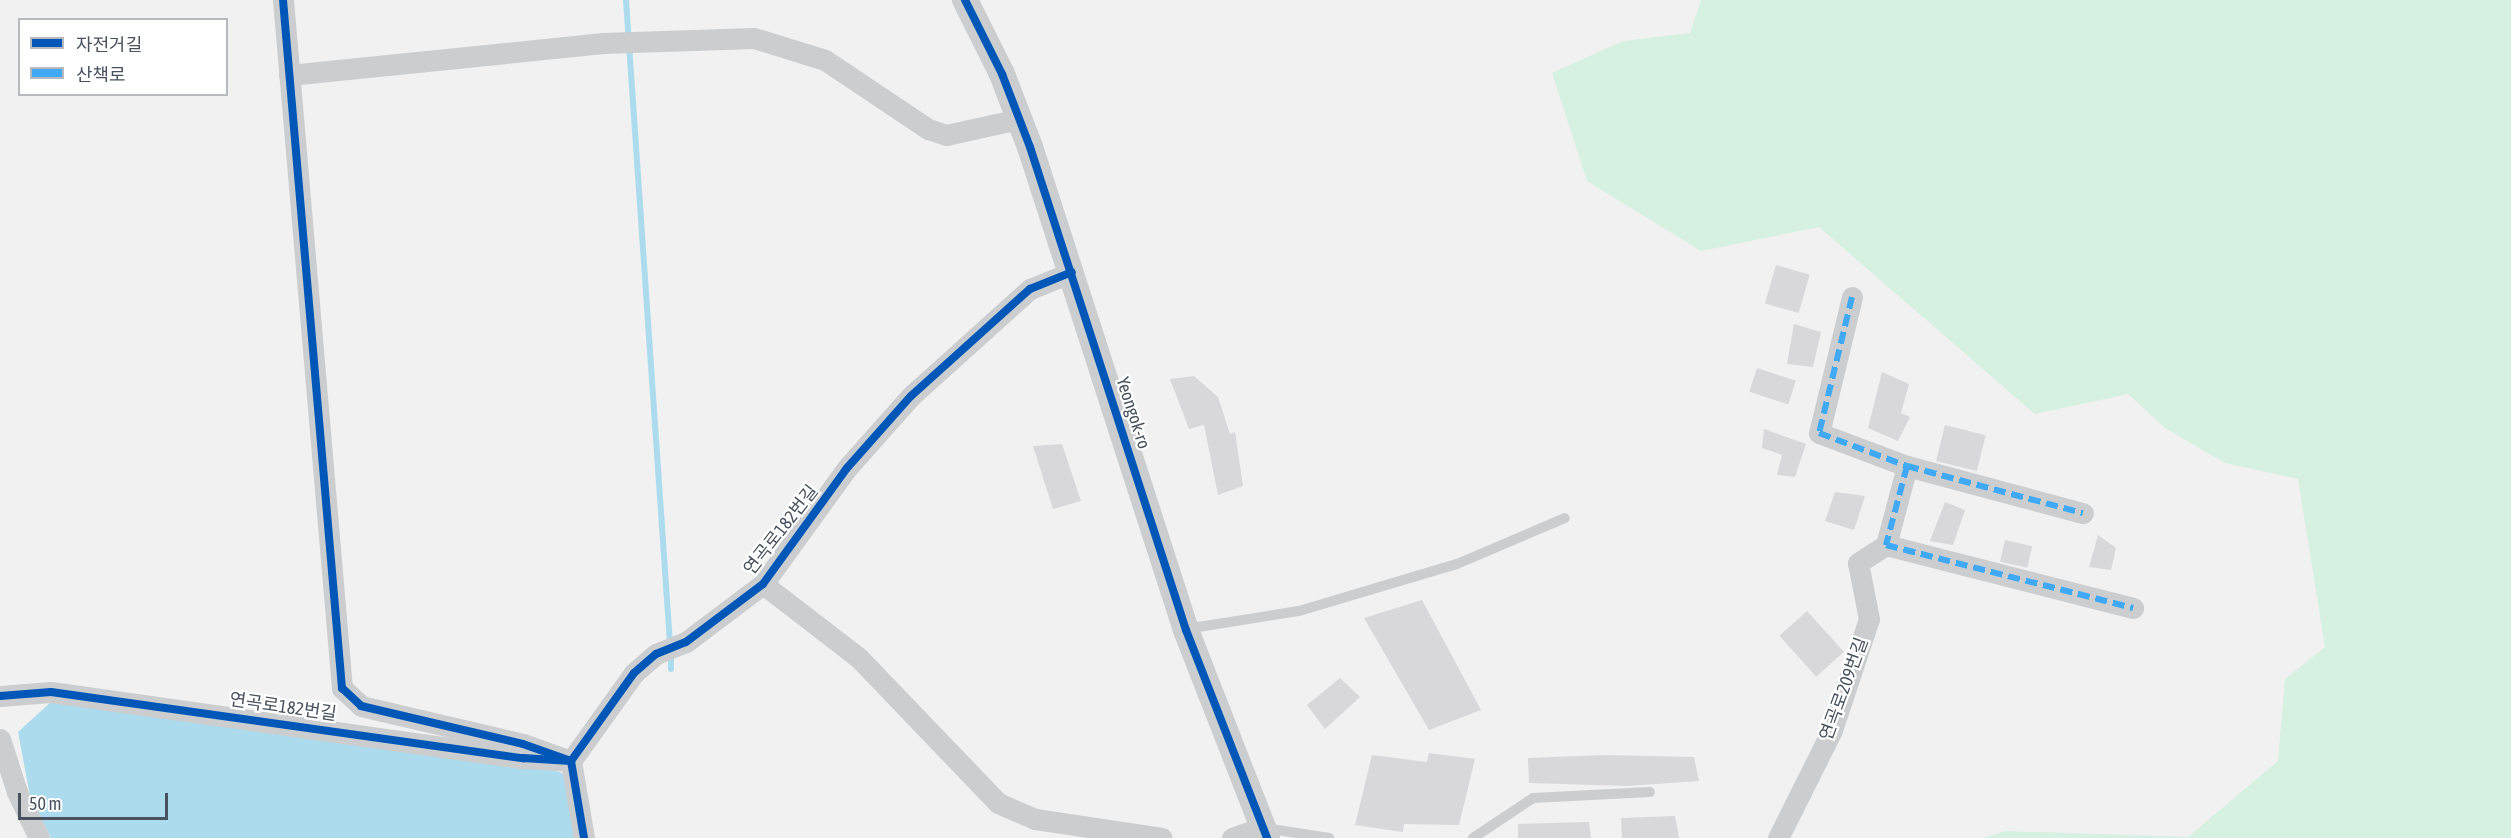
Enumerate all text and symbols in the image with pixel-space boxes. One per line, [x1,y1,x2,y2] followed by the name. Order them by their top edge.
[18,18,228,96] legend
[76,34,142,55] text: 자전거길
[76,64,126,85] text: 산책로
[1111,374,1155,452] street label: Yeongok-ro
[739,481,823,579] street label: 연곡로182번길
[1815,634,1873,744] street label: 연곡로209번길
[228,689,338,725] street label: 연곡로182번길
[21,781,171,819] scale bar
[29,793,61,814] text: 50 m

